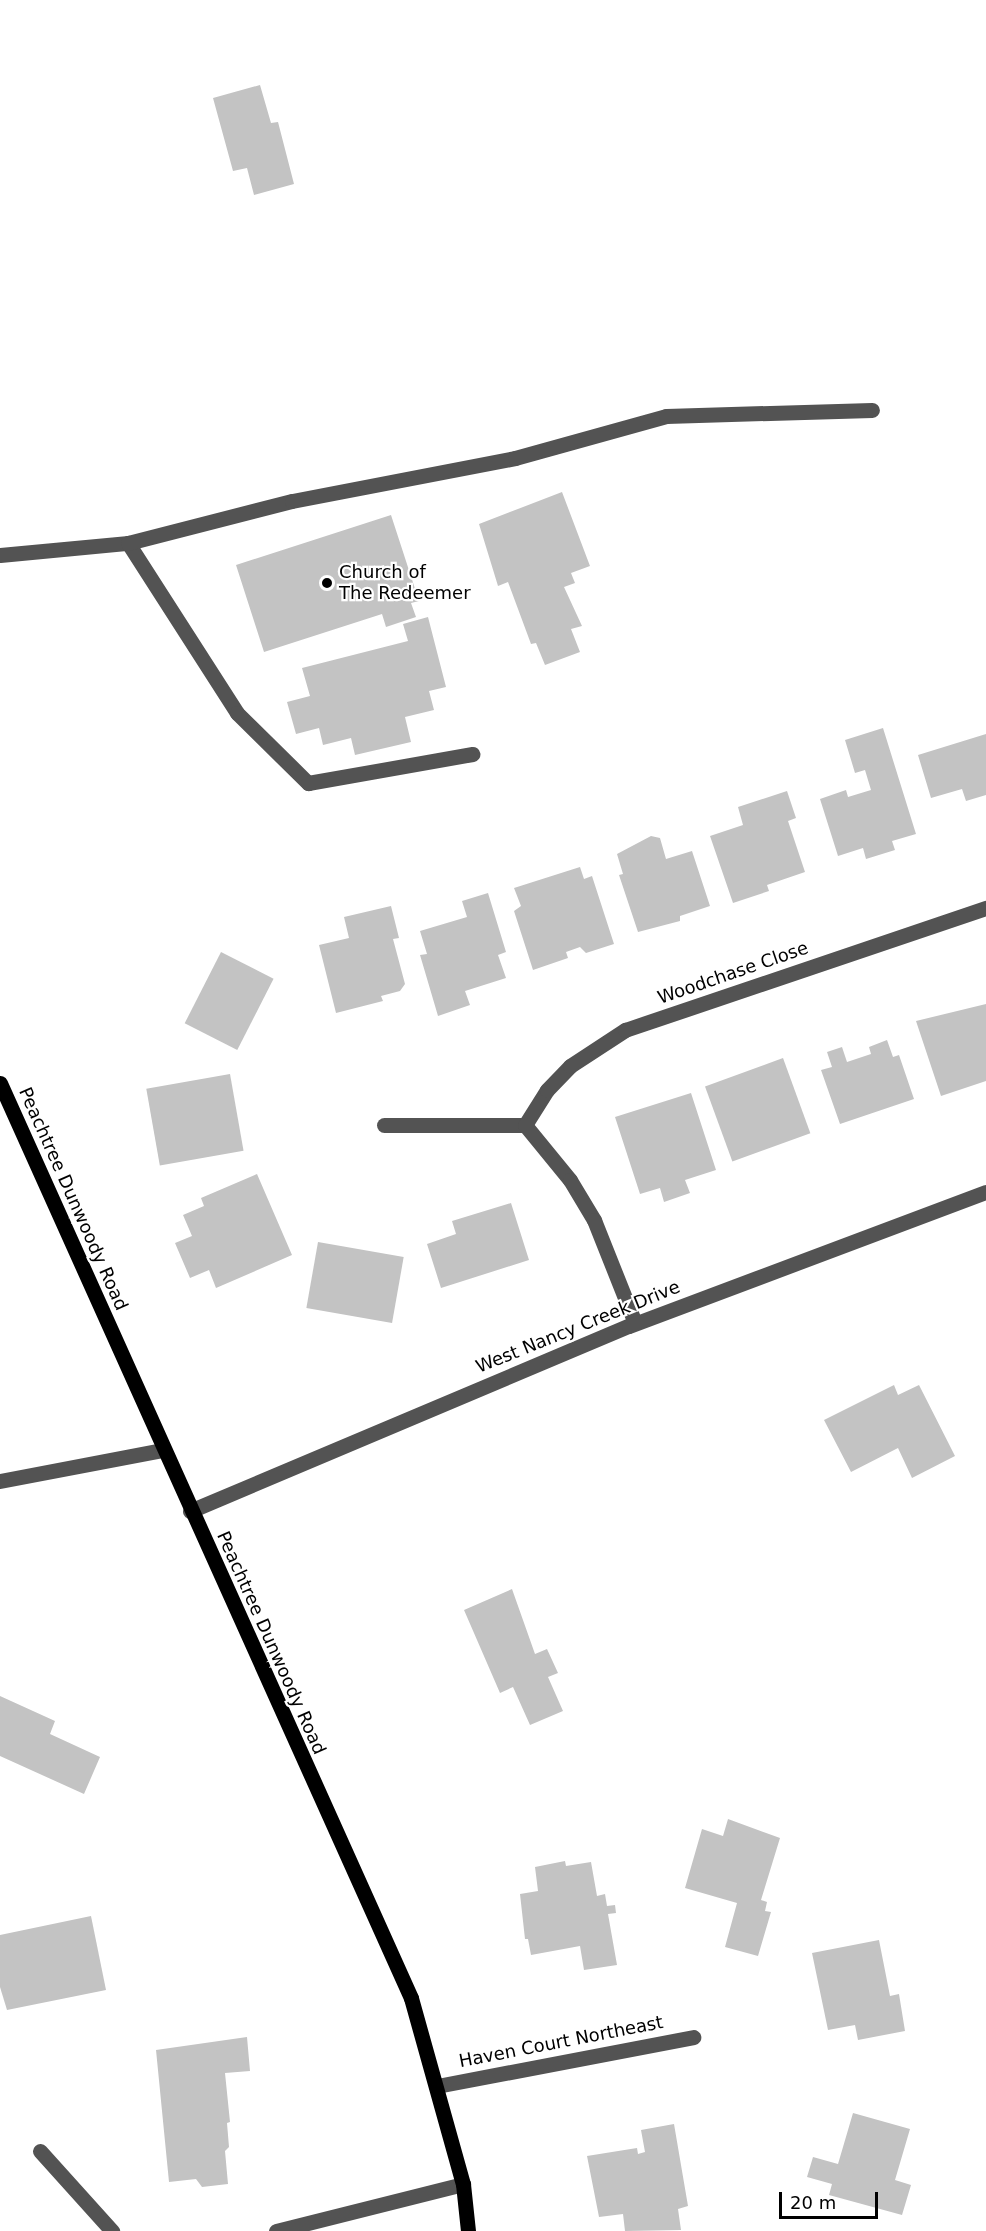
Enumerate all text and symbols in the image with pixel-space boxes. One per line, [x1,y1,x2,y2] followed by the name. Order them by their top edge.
[339,562,471,604] place label: Church of The Redeemer
[320,576,334,590] marker: Church of The Redeemer
[655,937,811,1009] street label: Woodchase Close
[14,1084,132,1314] street label: Peachtree Dunwoody Road
[473,1276,683,1378] street label: West Nancy Creek Drive
[212,1528,330,1758] street label: Peachtree Dunwoody Road
[457,2012,665,2072] street label: Haven Court Northeast
[782,2180,881,2218] scale bar
[790,2192,836,2213] text: 20 m

